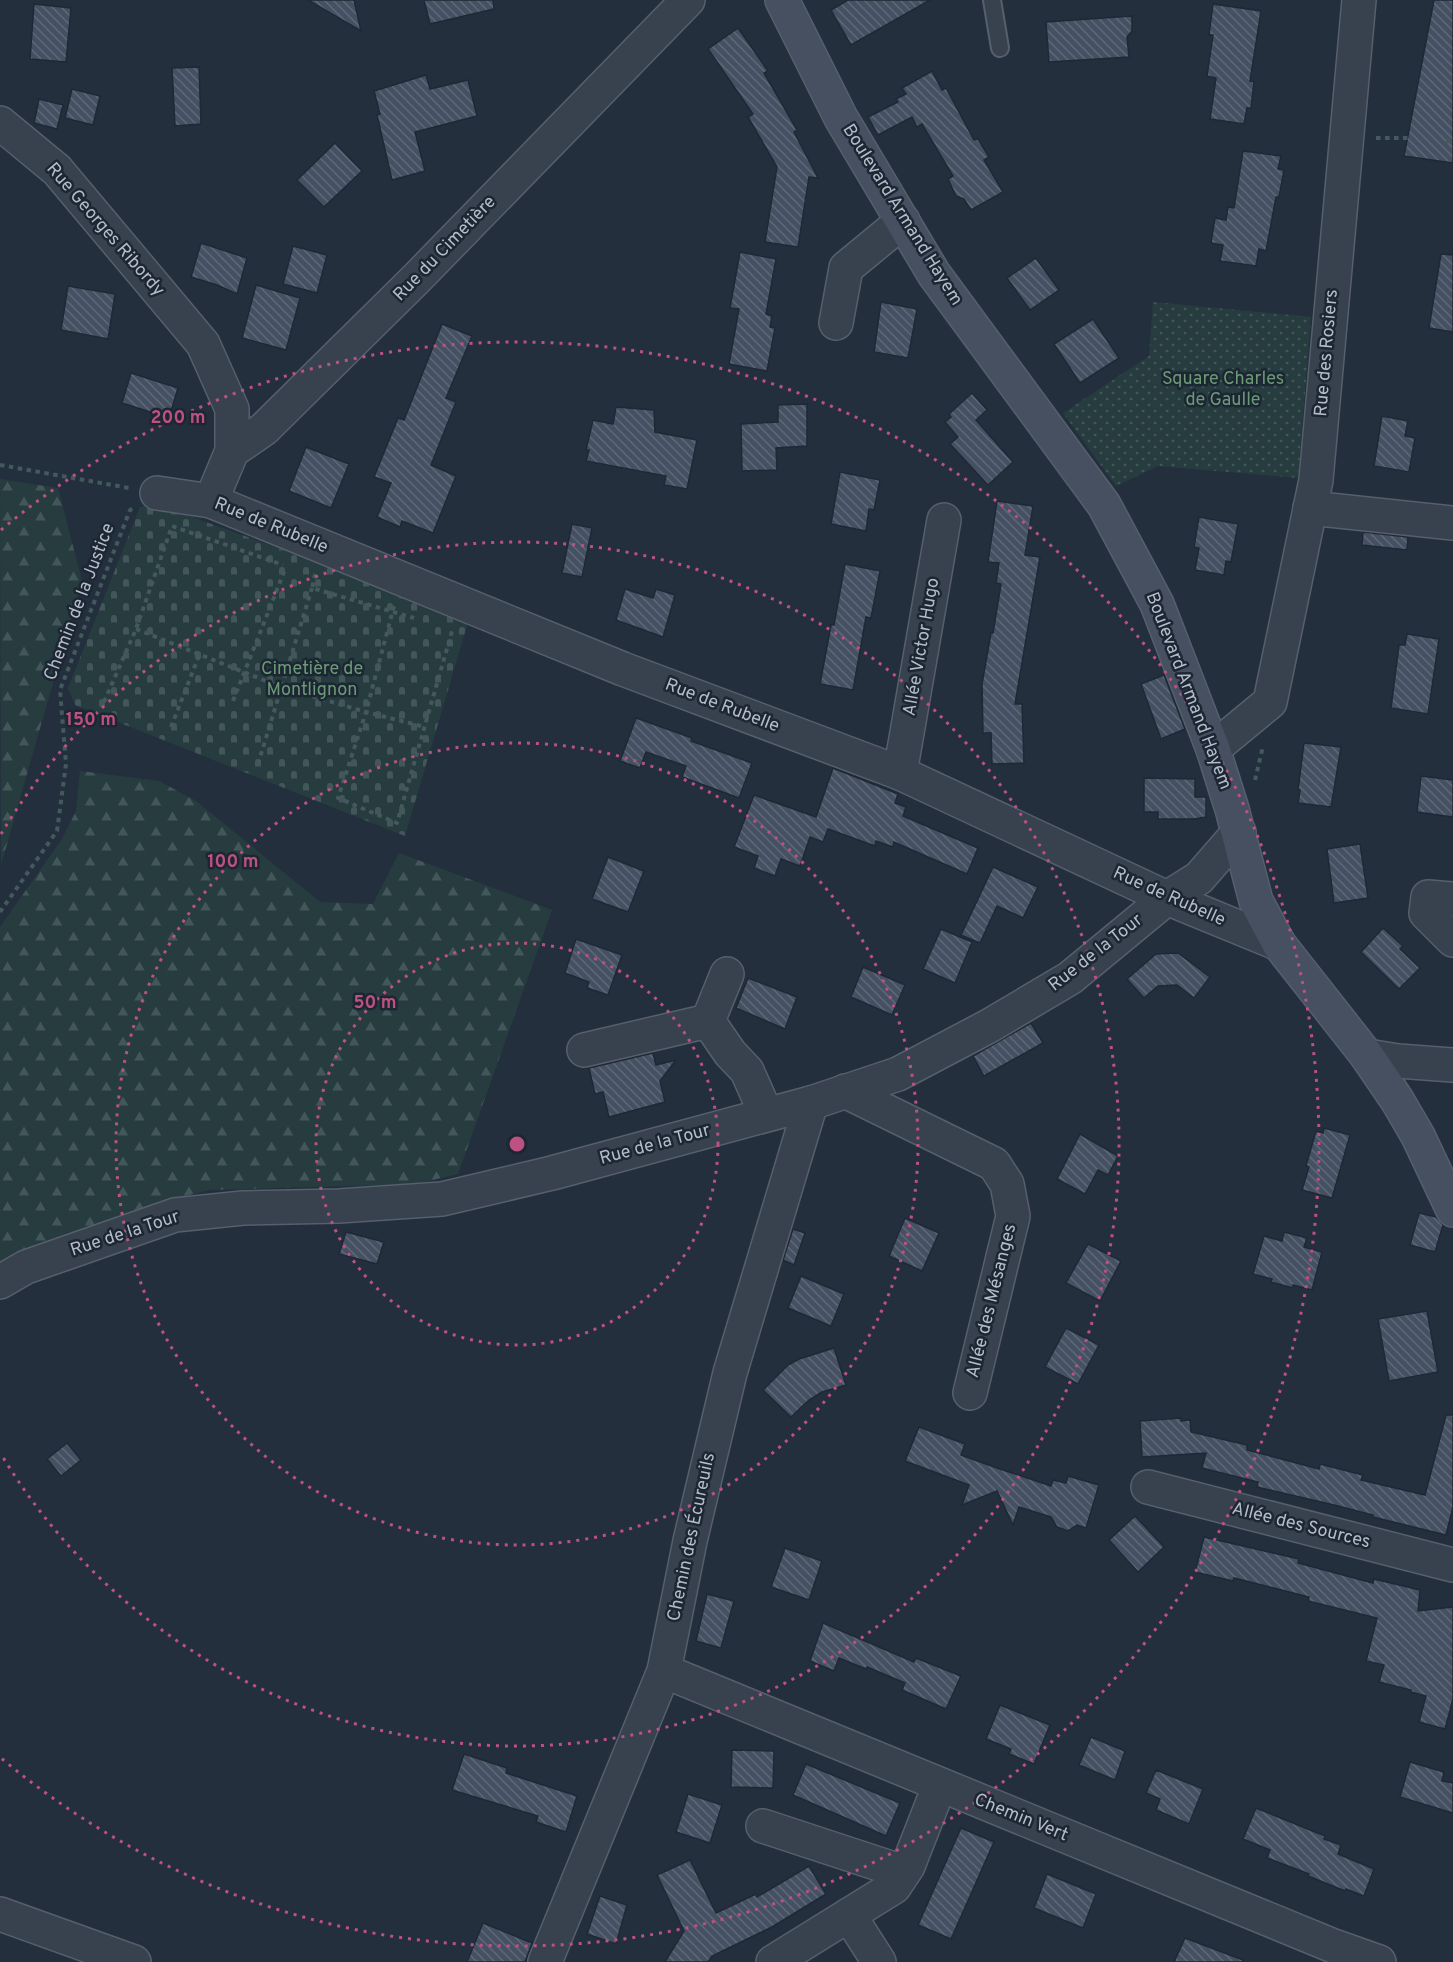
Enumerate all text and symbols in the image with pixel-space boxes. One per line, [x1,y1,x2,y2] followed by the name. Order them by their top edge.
[837,120,967,310] street label: Boulevard Armand Hayem
[41,158,169,302] street label: Rue Georges Ribordy
[389,191,501,307] street label: Rue du Cimetière
[1310,288,1344,418] street label: Rue des Rosiers
[1162,368,1284,412] park label: Square Charles de Gaulle
[150,407,206,430] text: 200 m
[211,493,331,559] street label: Rue de Rubelle
[39,520,121,684] street label: Chemin de la Justice
[899,576,945,718] street label: Allée Victor Hugo
[1140,589,1236,793] street label: Boulevard Armand Hayem
[261,658,363,702] park label: Cimetière de Montlignon
[662,674,782,738] street label: Rue de Rubelle
[66,709,116,732] text: 150 m
[207,851,259,874] text: 100 m
[1109,862,1229,932] street label: Rue de Rubelle
[1044,909,1148,997] street label: Rue de la Tour
[353,992,397,1015] text: 50 m
[597,1119,713,1171] street label: Rue de la Tour
[507,1134,527,1154] centre of rings
[67,1206,183,1262] street label: Rue de la Tour
[962,1222,1022,1380] street label: Allée des Mésanges
[661,1450,721,1623] street label: Chemin des Écureuils
[1229,1498,1373,1554] street label: Allée des Sources
[971,1789,1071,1847] street label: Chemin Vert

